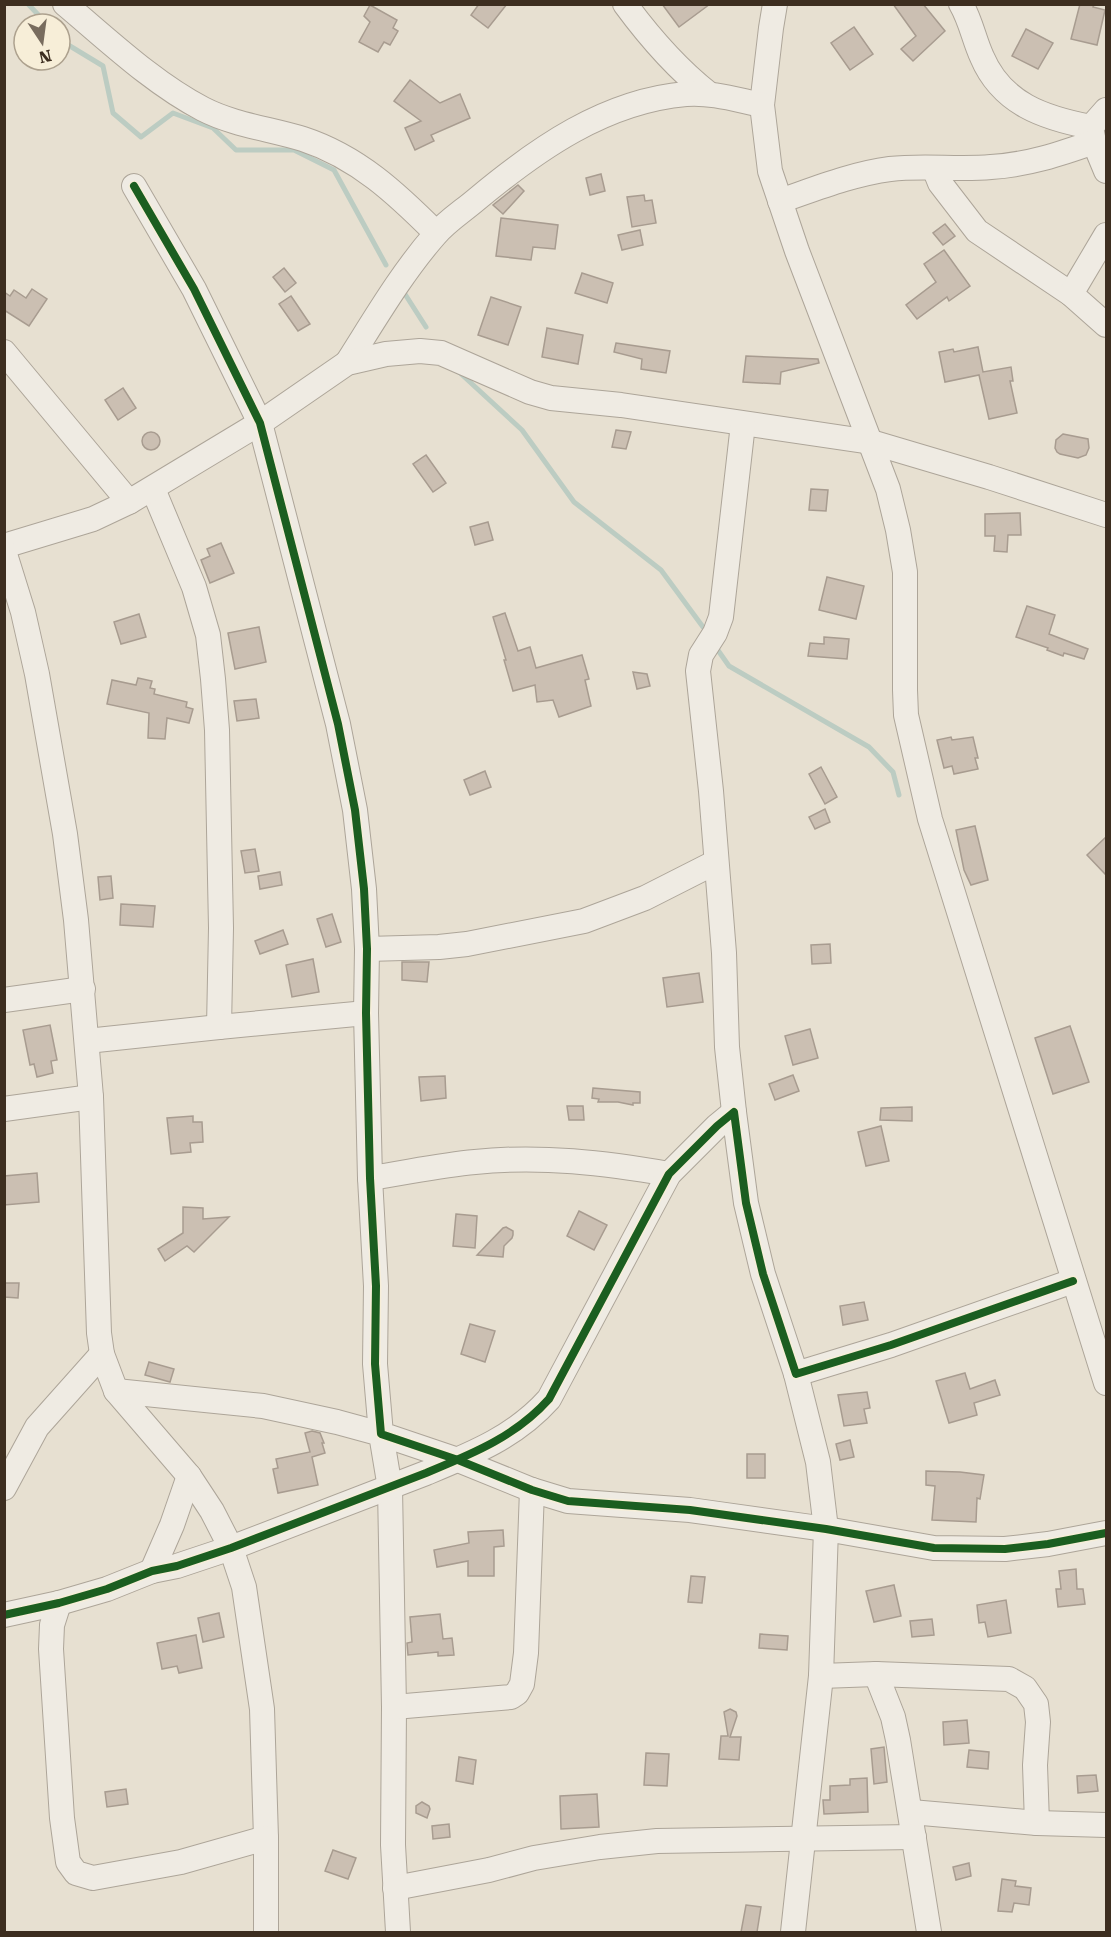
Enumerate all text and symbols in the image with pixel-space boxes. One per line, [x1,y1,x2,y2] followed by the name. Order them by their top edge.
[12,12,72,72] north arrow
[37,45,53,67] text: N

